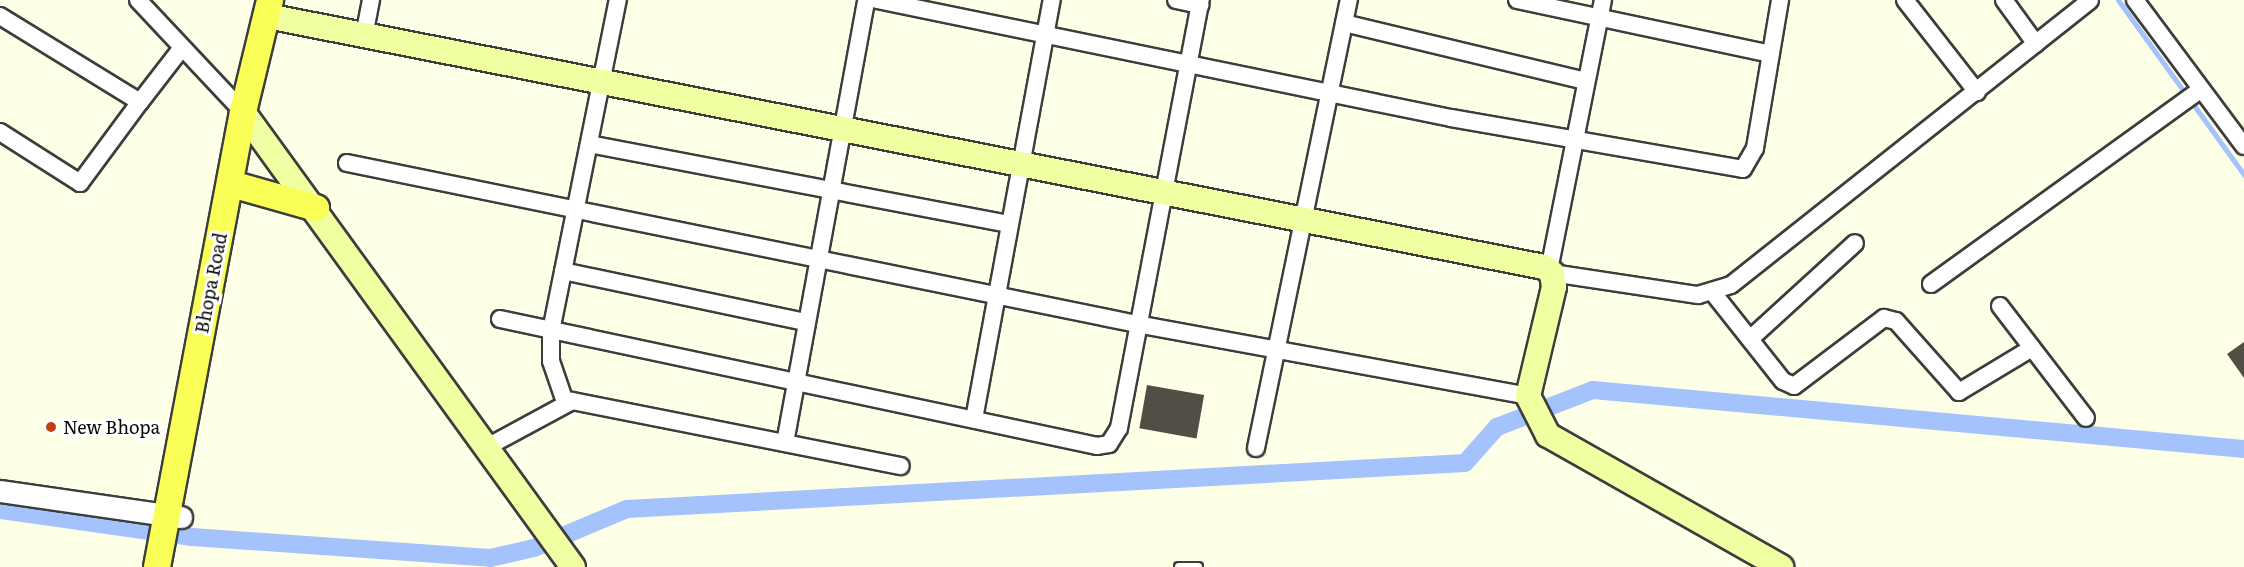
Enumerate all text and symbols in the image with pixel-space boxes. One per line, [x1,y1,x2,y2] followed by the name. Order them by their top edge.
[191,231,231,335] street label: Bhopa Road
[63,416,160,438] place label: New Bhopa
[44,420,58,434] marker: New Bhopa

